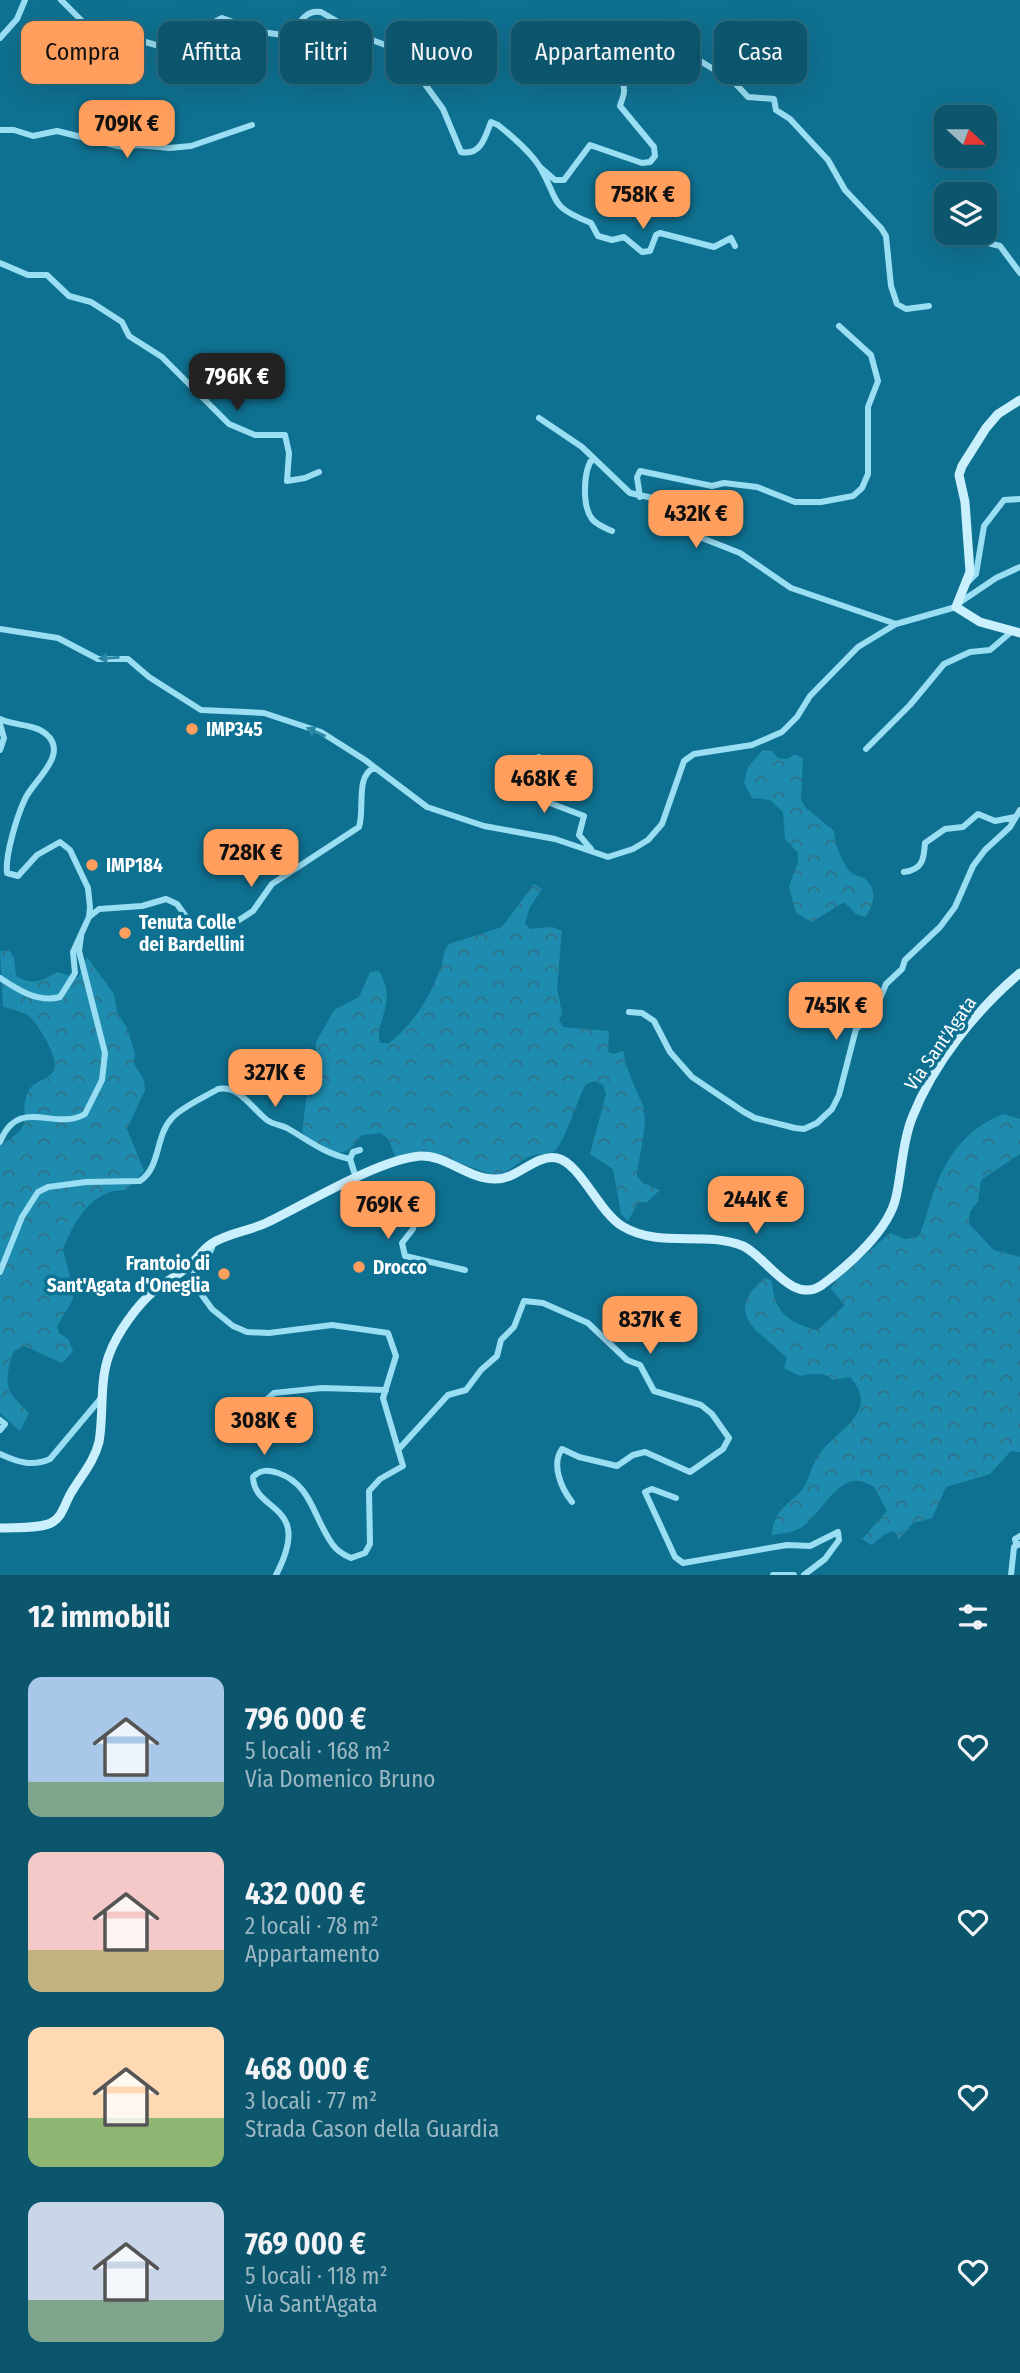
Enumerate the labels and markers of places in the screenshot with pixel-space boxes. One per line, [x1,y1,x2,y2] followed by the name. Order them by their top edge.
[70,100,184,160] pin: 709K €
[586,172,700,231] pin: 758K €
[180,354,294,413] pin: 796K €
[639,490,753,550] pin: 432K €
[206,718,263,741] place label: IMP345
[184,721,200,737] marker: IMP345
[487,756,601,815] pin: 468K €
[194,830,308,889] pin: 728K €
[106,854,163,877] place label: IMP184
[84,857,100,873] marker: IMP184
[139,911,245,956] place label: Tenuta Colle dei Bardellini
[117,925,133,941] marker: Tenuta Colle dei Bardellini
[779,982,893,1042] pin: 745K €
[218,1050,332,1109] pin: 327K €
[699,1176,813,1236] pin: 244K €
[331,1182,445,1241] pin: 769K €
[47,1252,210,1297] place label: Frantoio di Sant'Agata d'Oneglia
[373,1256,427,1279] place label: Drocco
[351,1259,367,1275] marker: Drocco
[216,1266,232,1282] marker: Frantoio di Sant'Agata d'Oneglia
[593,1296,707,1356] pin: 837K €
[207,1398,321,1457] pin: 308K €

